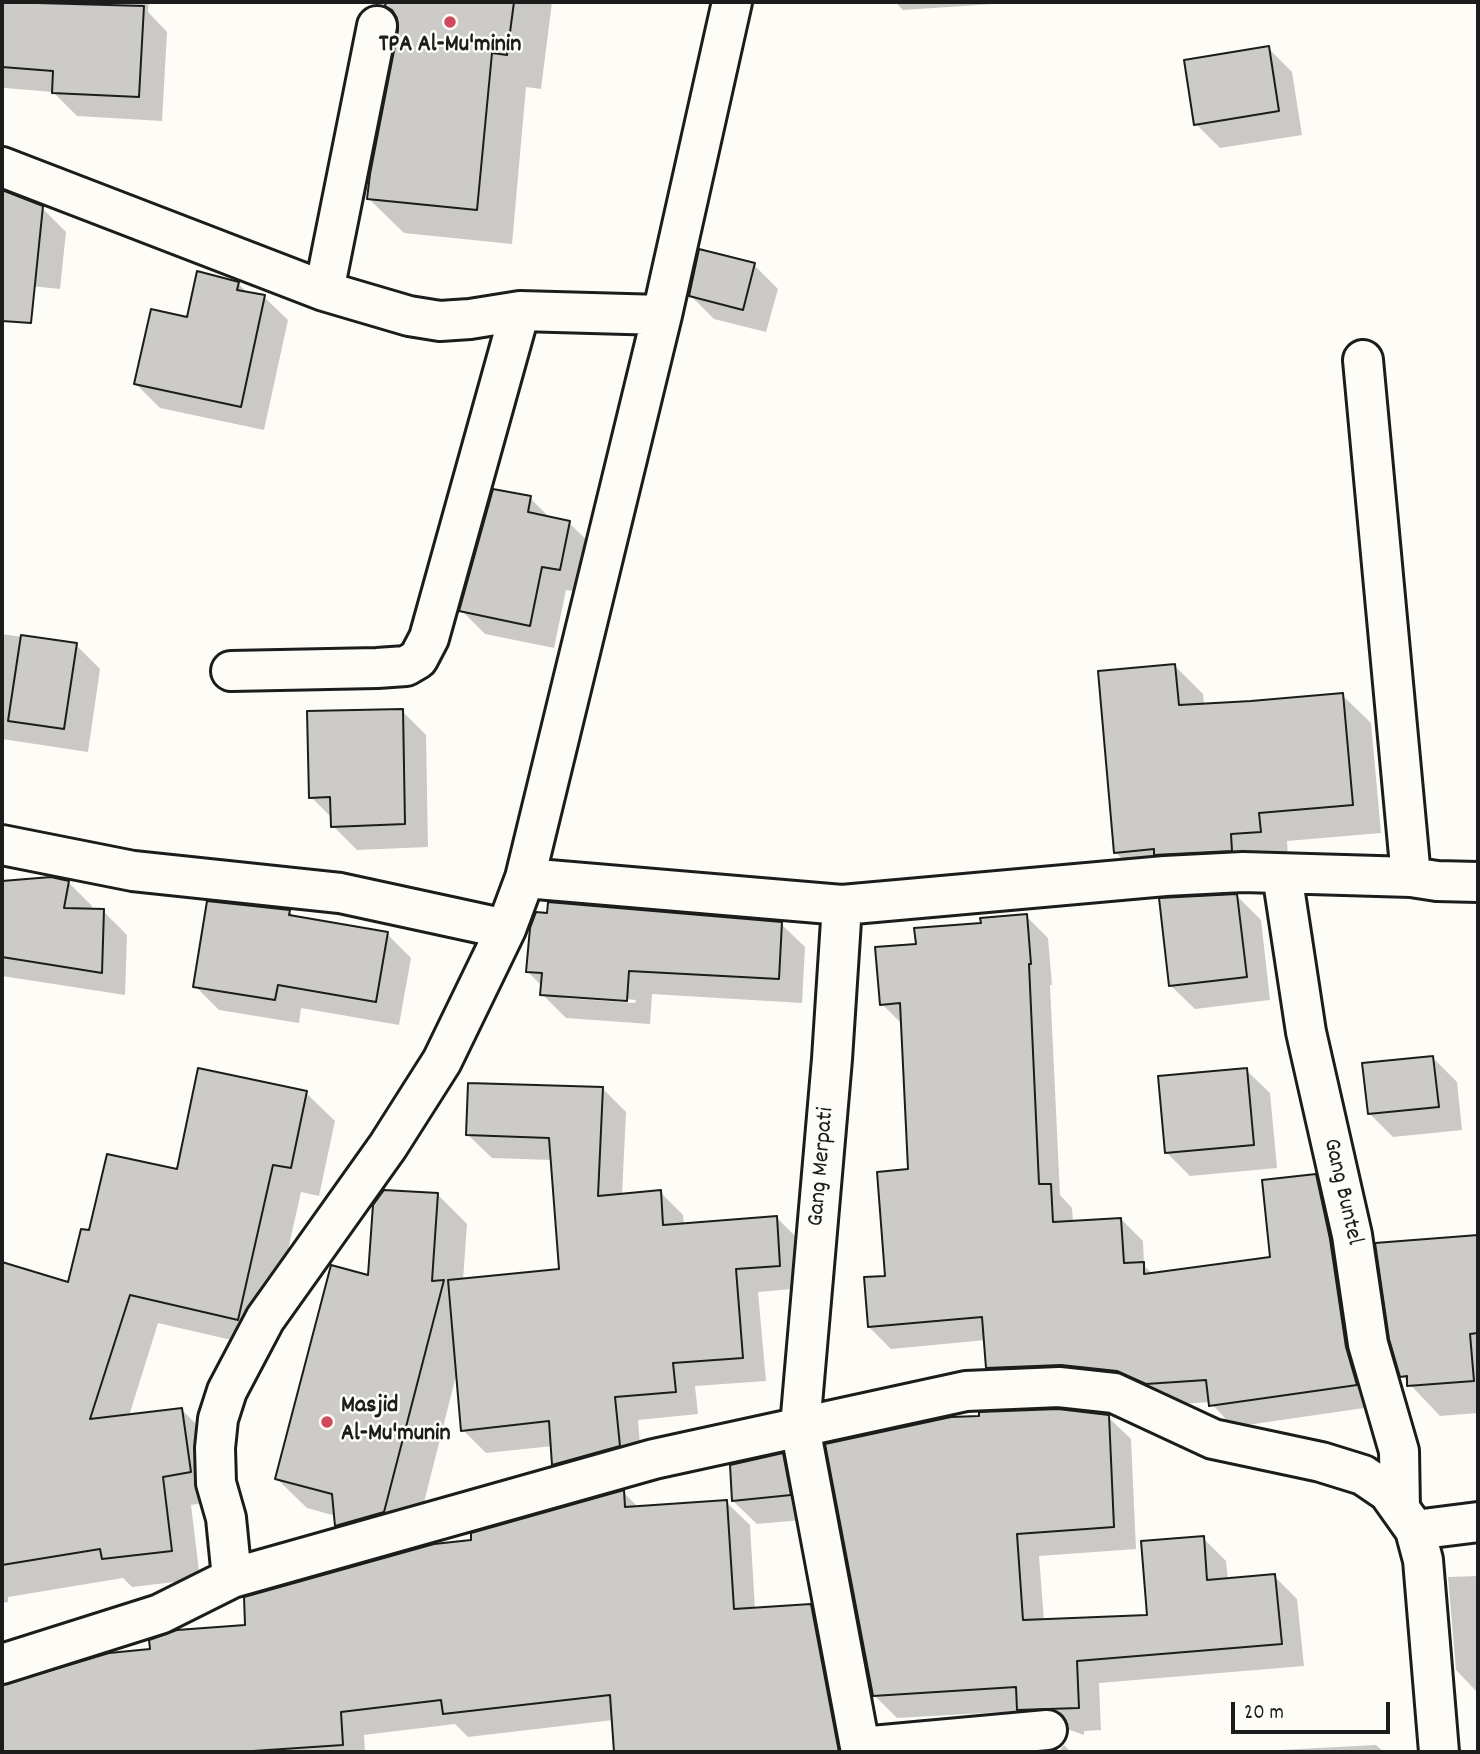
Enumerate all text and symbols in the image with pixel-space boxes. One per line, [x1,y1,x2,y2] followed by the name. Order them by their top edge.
[442,14,458,30] marker: TPA Al-Mu'minin
[379,33,521,61] place label: TPA Al-Mu'minin
[803,1106,843,1228] street label: Gang Merpati
[1315,1136,1367,1248] street label: Gang Buntel
[341,1394,451,1450] place label: Masjid Al-Mu'munin
[319,1414,335,1430] marker: Masjid Al-Mu'munin
[1235,1688,1394,1732] scale bar
[1244,1699,1284,1729] text: 20 m

